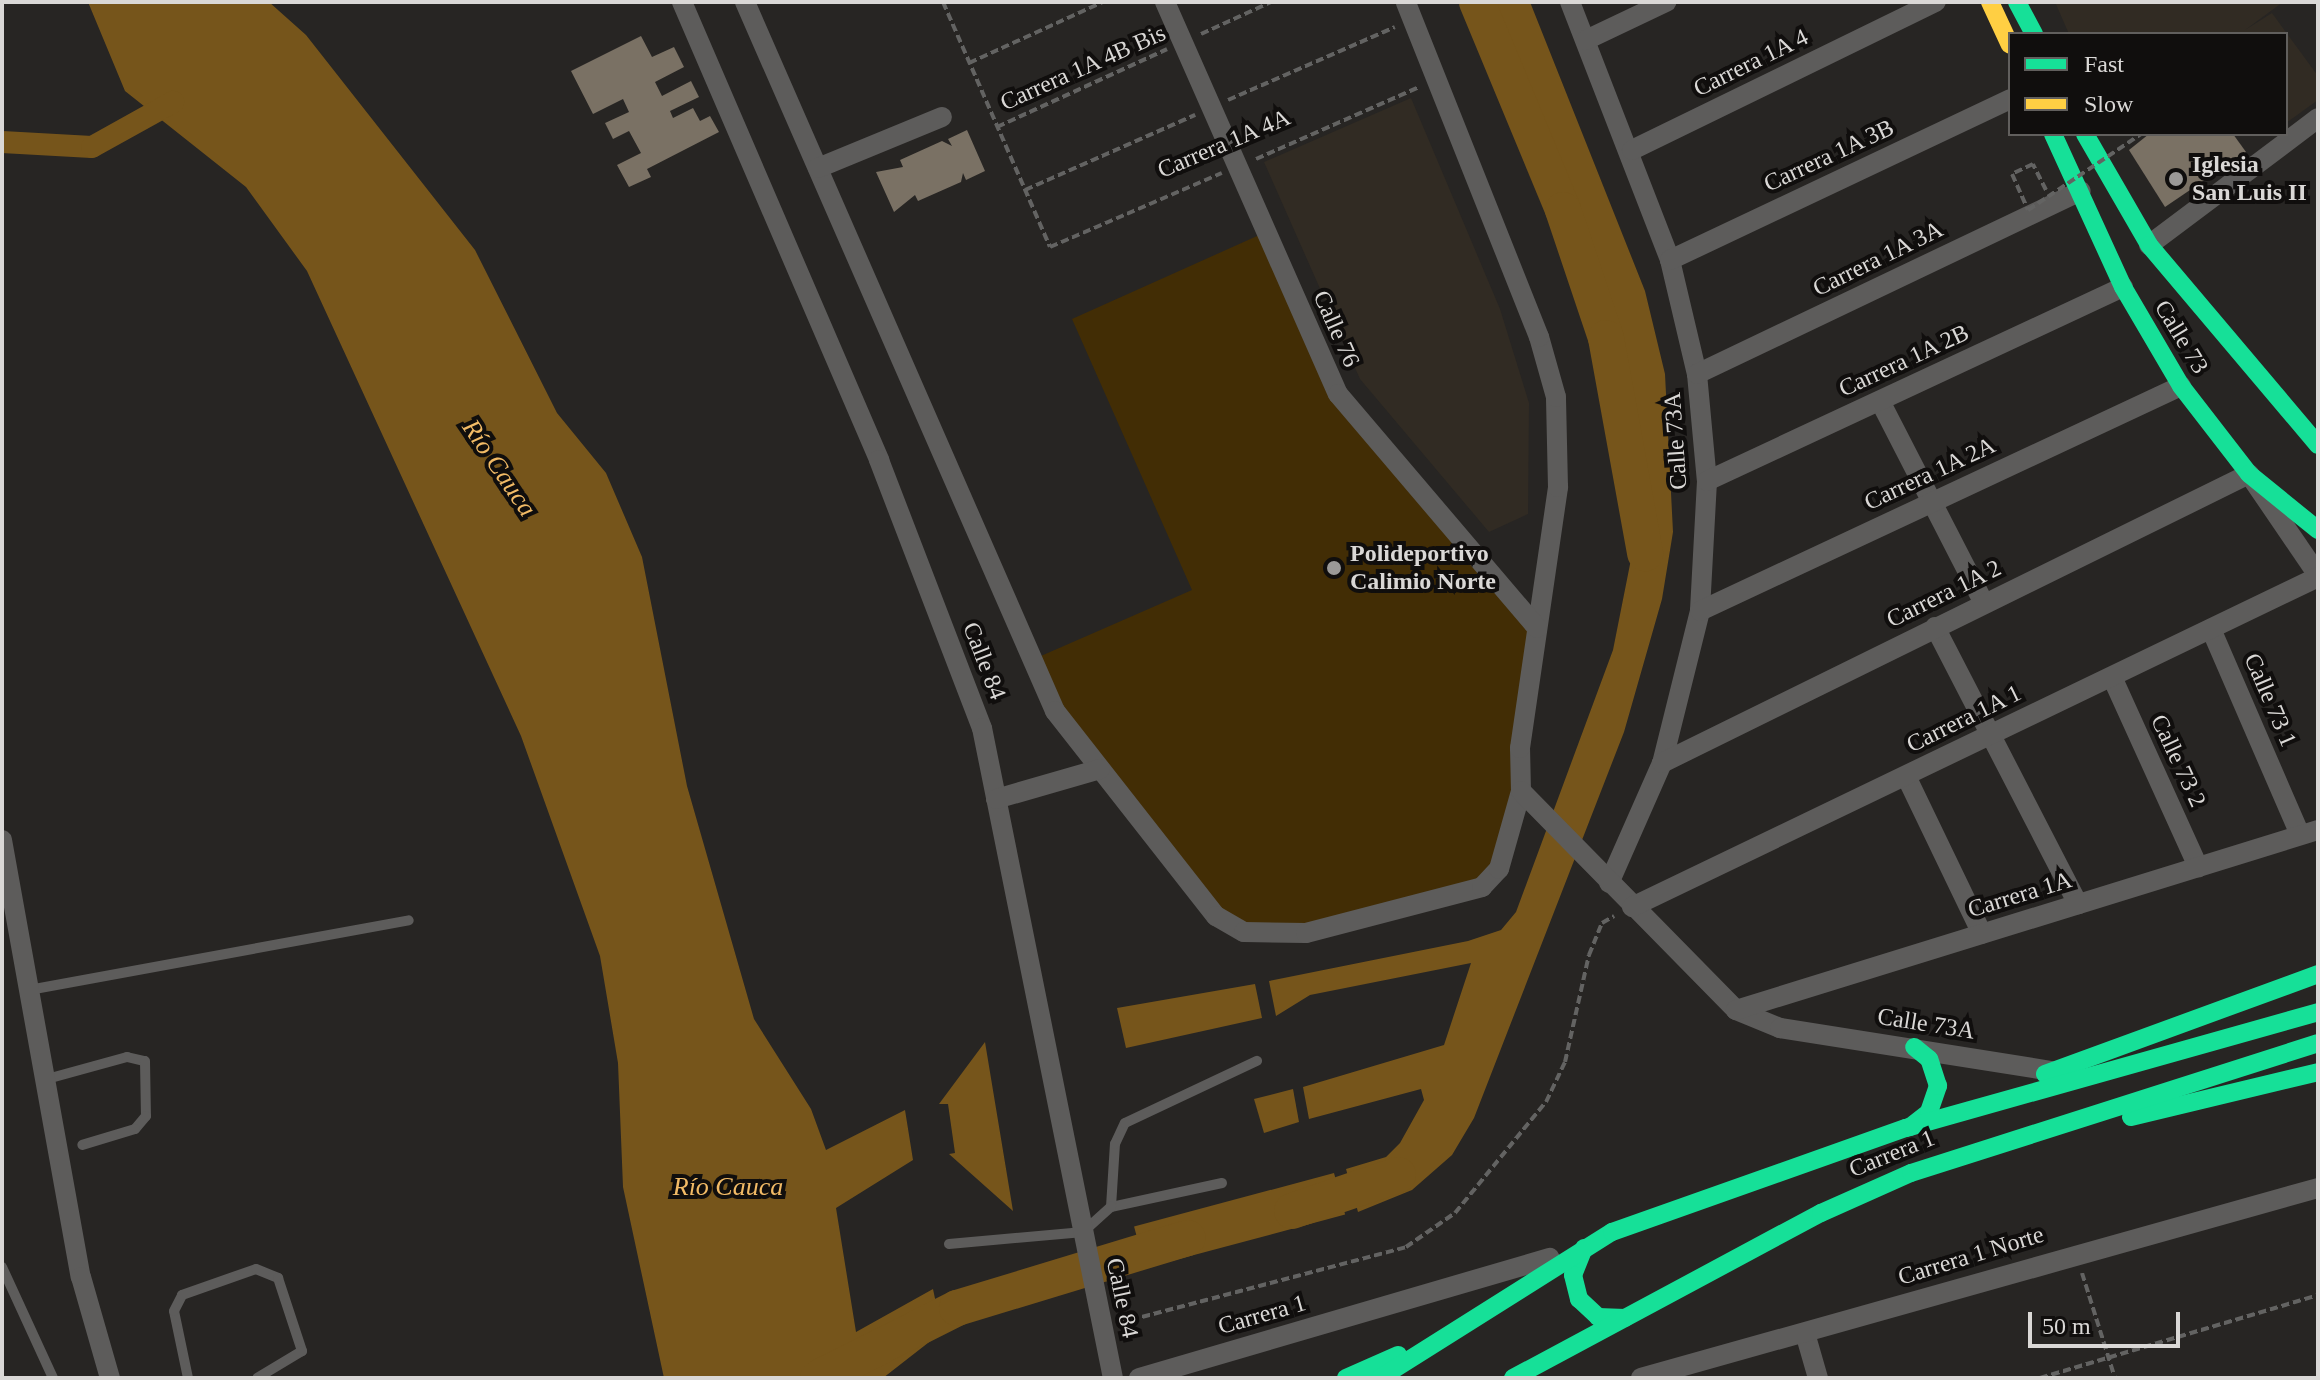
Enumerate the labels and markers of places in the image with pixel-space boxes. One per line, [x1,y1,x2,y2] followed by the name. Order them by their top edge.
[2192,151,2307,207] place label: Iglesia San Luis II
[2167,170,2185,188] marker: Iglesia San Luis II
[1350,540,1496,596] place label: Polideportivo Calimio Norte
[1325,559,1343,577] marker: Polideportivo Calimio Norte

